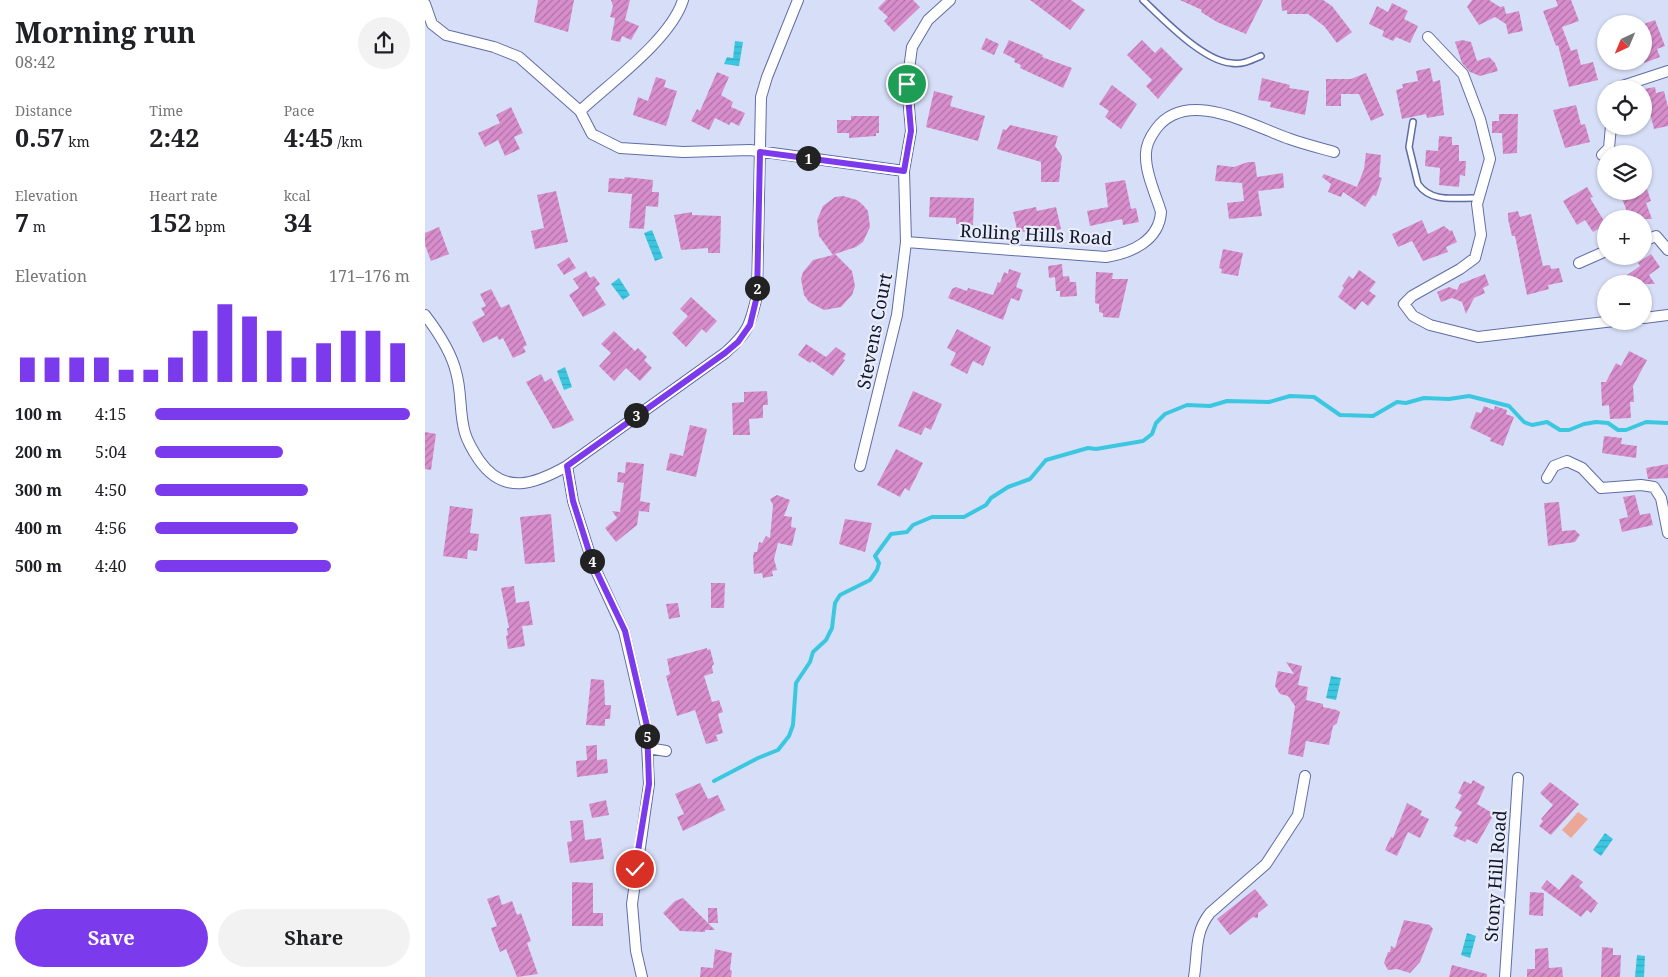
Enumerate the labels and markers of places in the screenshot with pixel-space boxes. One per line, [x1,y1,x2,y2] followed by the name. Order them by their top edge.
[886,63,928,105] pin
[795,146,821,170] pin: 1
[745,276,769,300] pin: 2
[623,402,649,428] pin: 3
[579,548,605,574] pin: 4
[635,724,659,748] pin: 5
[614,848,656,890] pin

